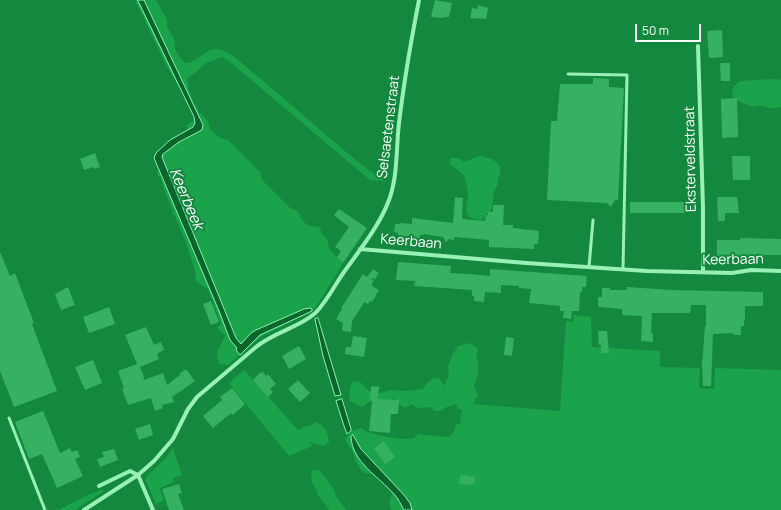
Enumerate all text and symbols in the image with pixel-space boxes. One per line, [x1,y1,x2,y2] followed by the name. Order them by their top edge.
[637,16,703,42] scale bar
[642,22,669,39] text: 50 m
[374,74,404,180] street label: Selsaetenstraat
[682,106,700,212] street label: Eksterveldstraat
[165,166,207,232] water label: Keerbeek
[380,231,442,253] street label: Keerbaan
[702,251,764,269] street label: Keerbaan

